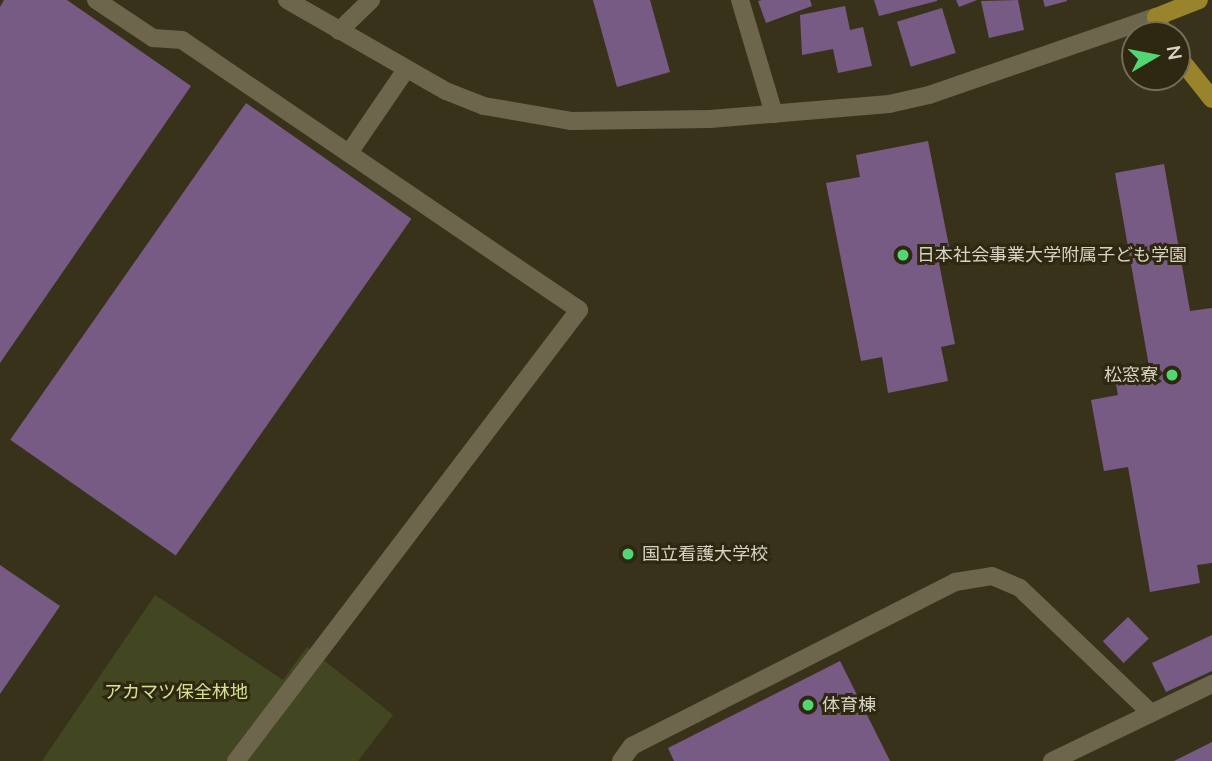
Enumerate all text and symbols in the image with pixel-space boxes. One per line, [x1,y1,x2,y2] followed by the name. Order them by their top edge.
[1121,21,1191,91] north arrow
[1162,44,1188,62] text: N
[917,244,1187,266] place label: 日本社会事業大学附属子ども学園
[895,247,911,263] marker: 日本社会事業大学附属子ども学園
[1104,364,1158,386] place label: 松窓寮
[1164,367,1180,383] marker: 松窓寮
[642,543,768,565] place label: 国立看護大学校
[620,546,636,562] marker: 国立看護大学校
[104,681,248,703] park label: アカマツ保全林地
[822,694,876,716] place label: 体育棟
[800,697,816,713] marker: 体育棟

